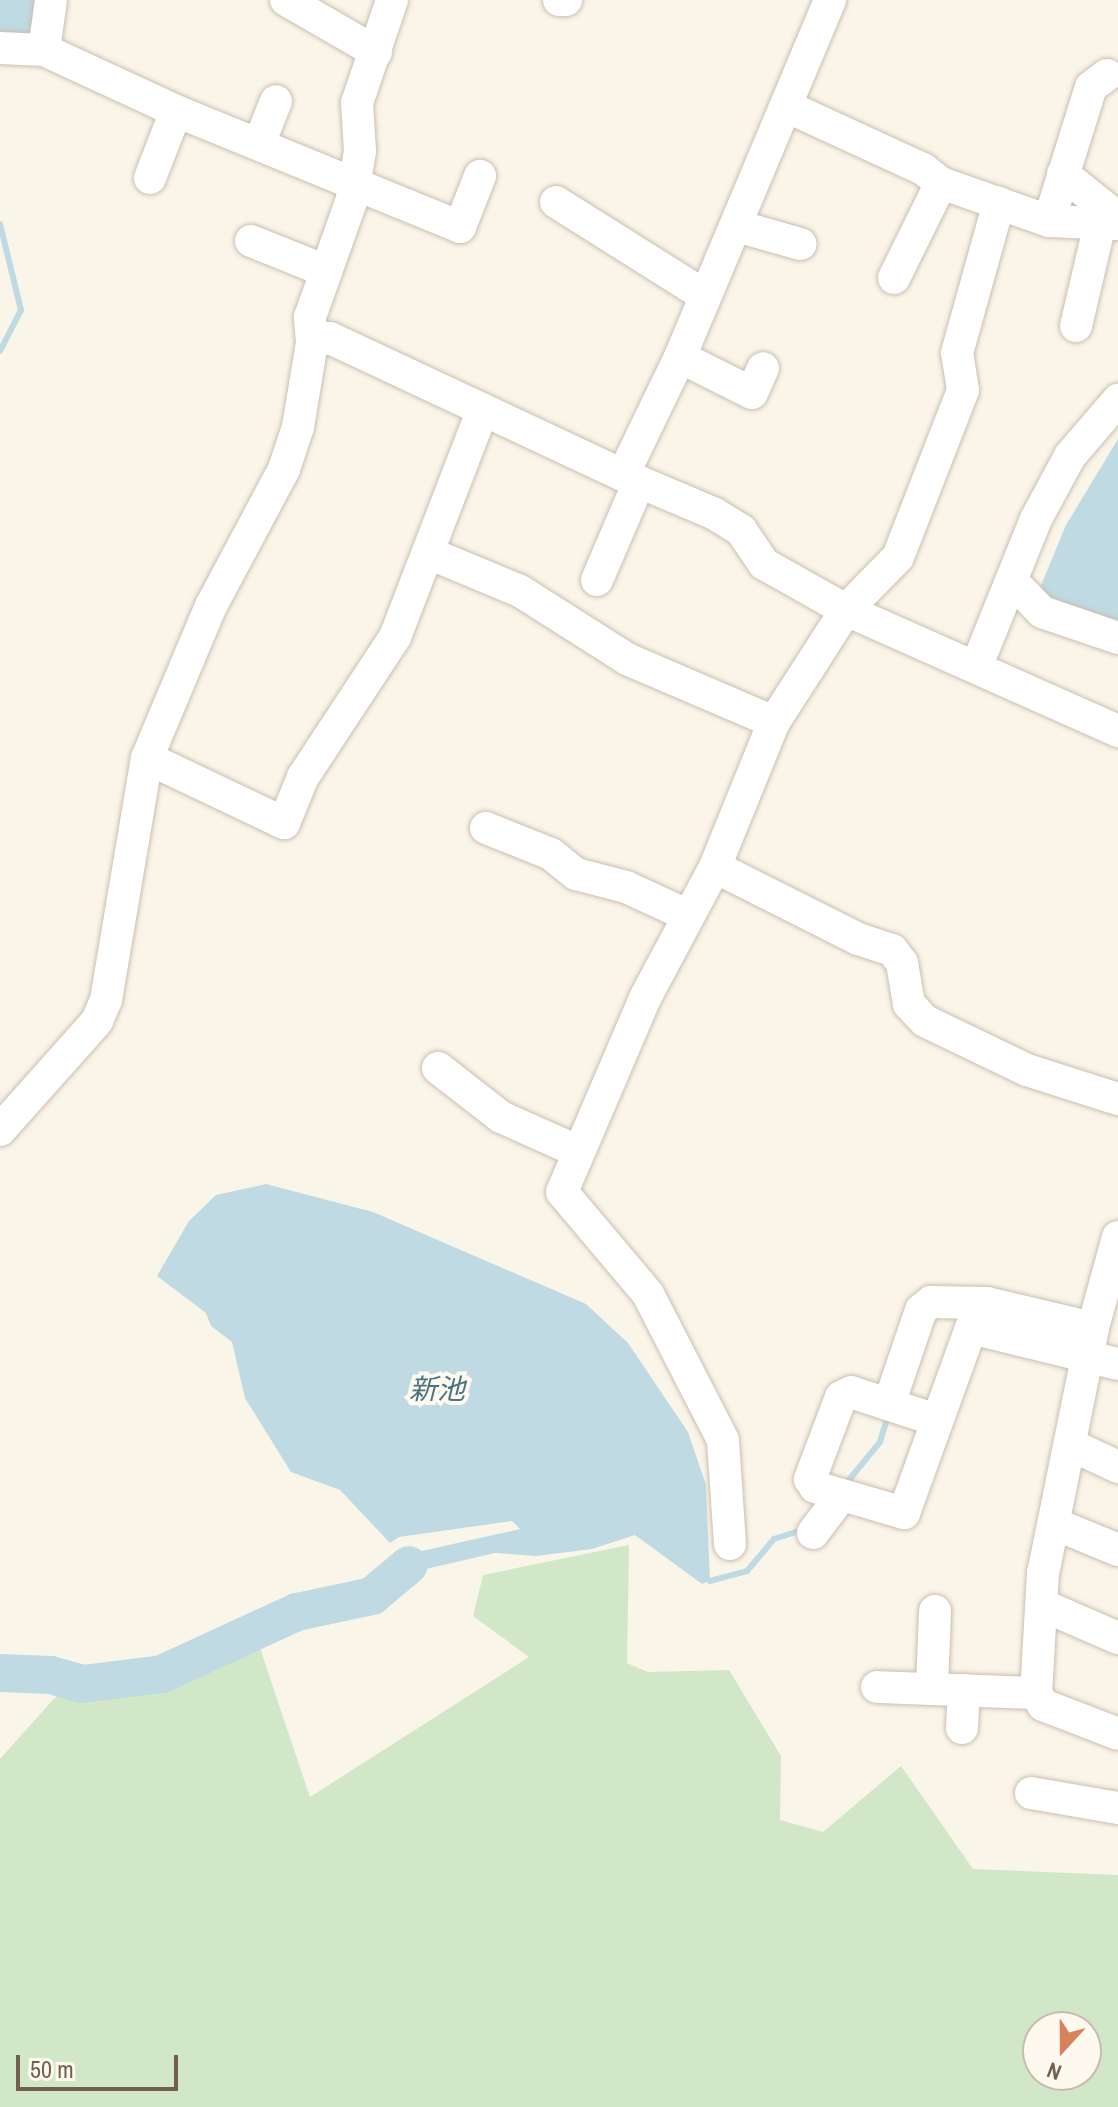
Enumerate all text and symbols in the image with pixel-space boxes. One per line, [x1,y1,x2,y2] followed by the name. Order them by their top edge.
[409,1372,465,1406] water label: 新池
[1022,2011,1102,2091] north arrow
[20,2039,182,2089] scale bar
[30,2053,74,2085] text: 50 m
[1043,2055,1066,2088] text: N

